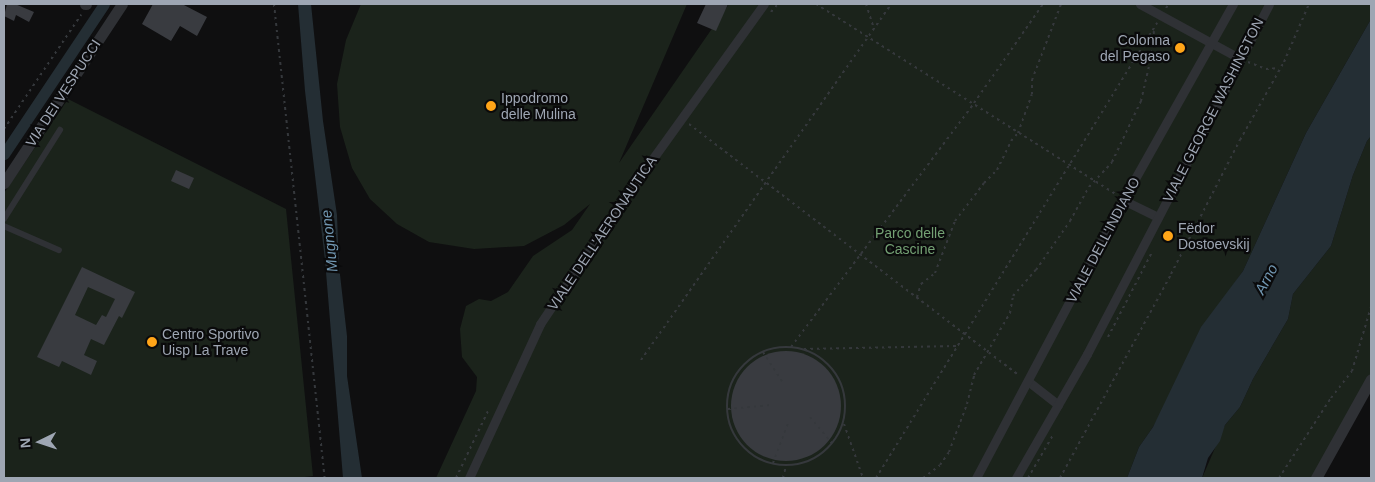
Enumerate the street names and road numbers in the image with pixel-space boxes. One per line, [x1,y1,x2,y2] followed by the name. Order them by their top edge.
[1159,15,1267,205] street label: VIALE GEORGE WASHINGTON
[22,36,104,150] street label: VIA DEI VESPUCCI
[544,153,660,313] street label: VIALE DELL'AERONAUTICA
[1063,174,1143,306] street label: VIALE DELL'INDIANO

